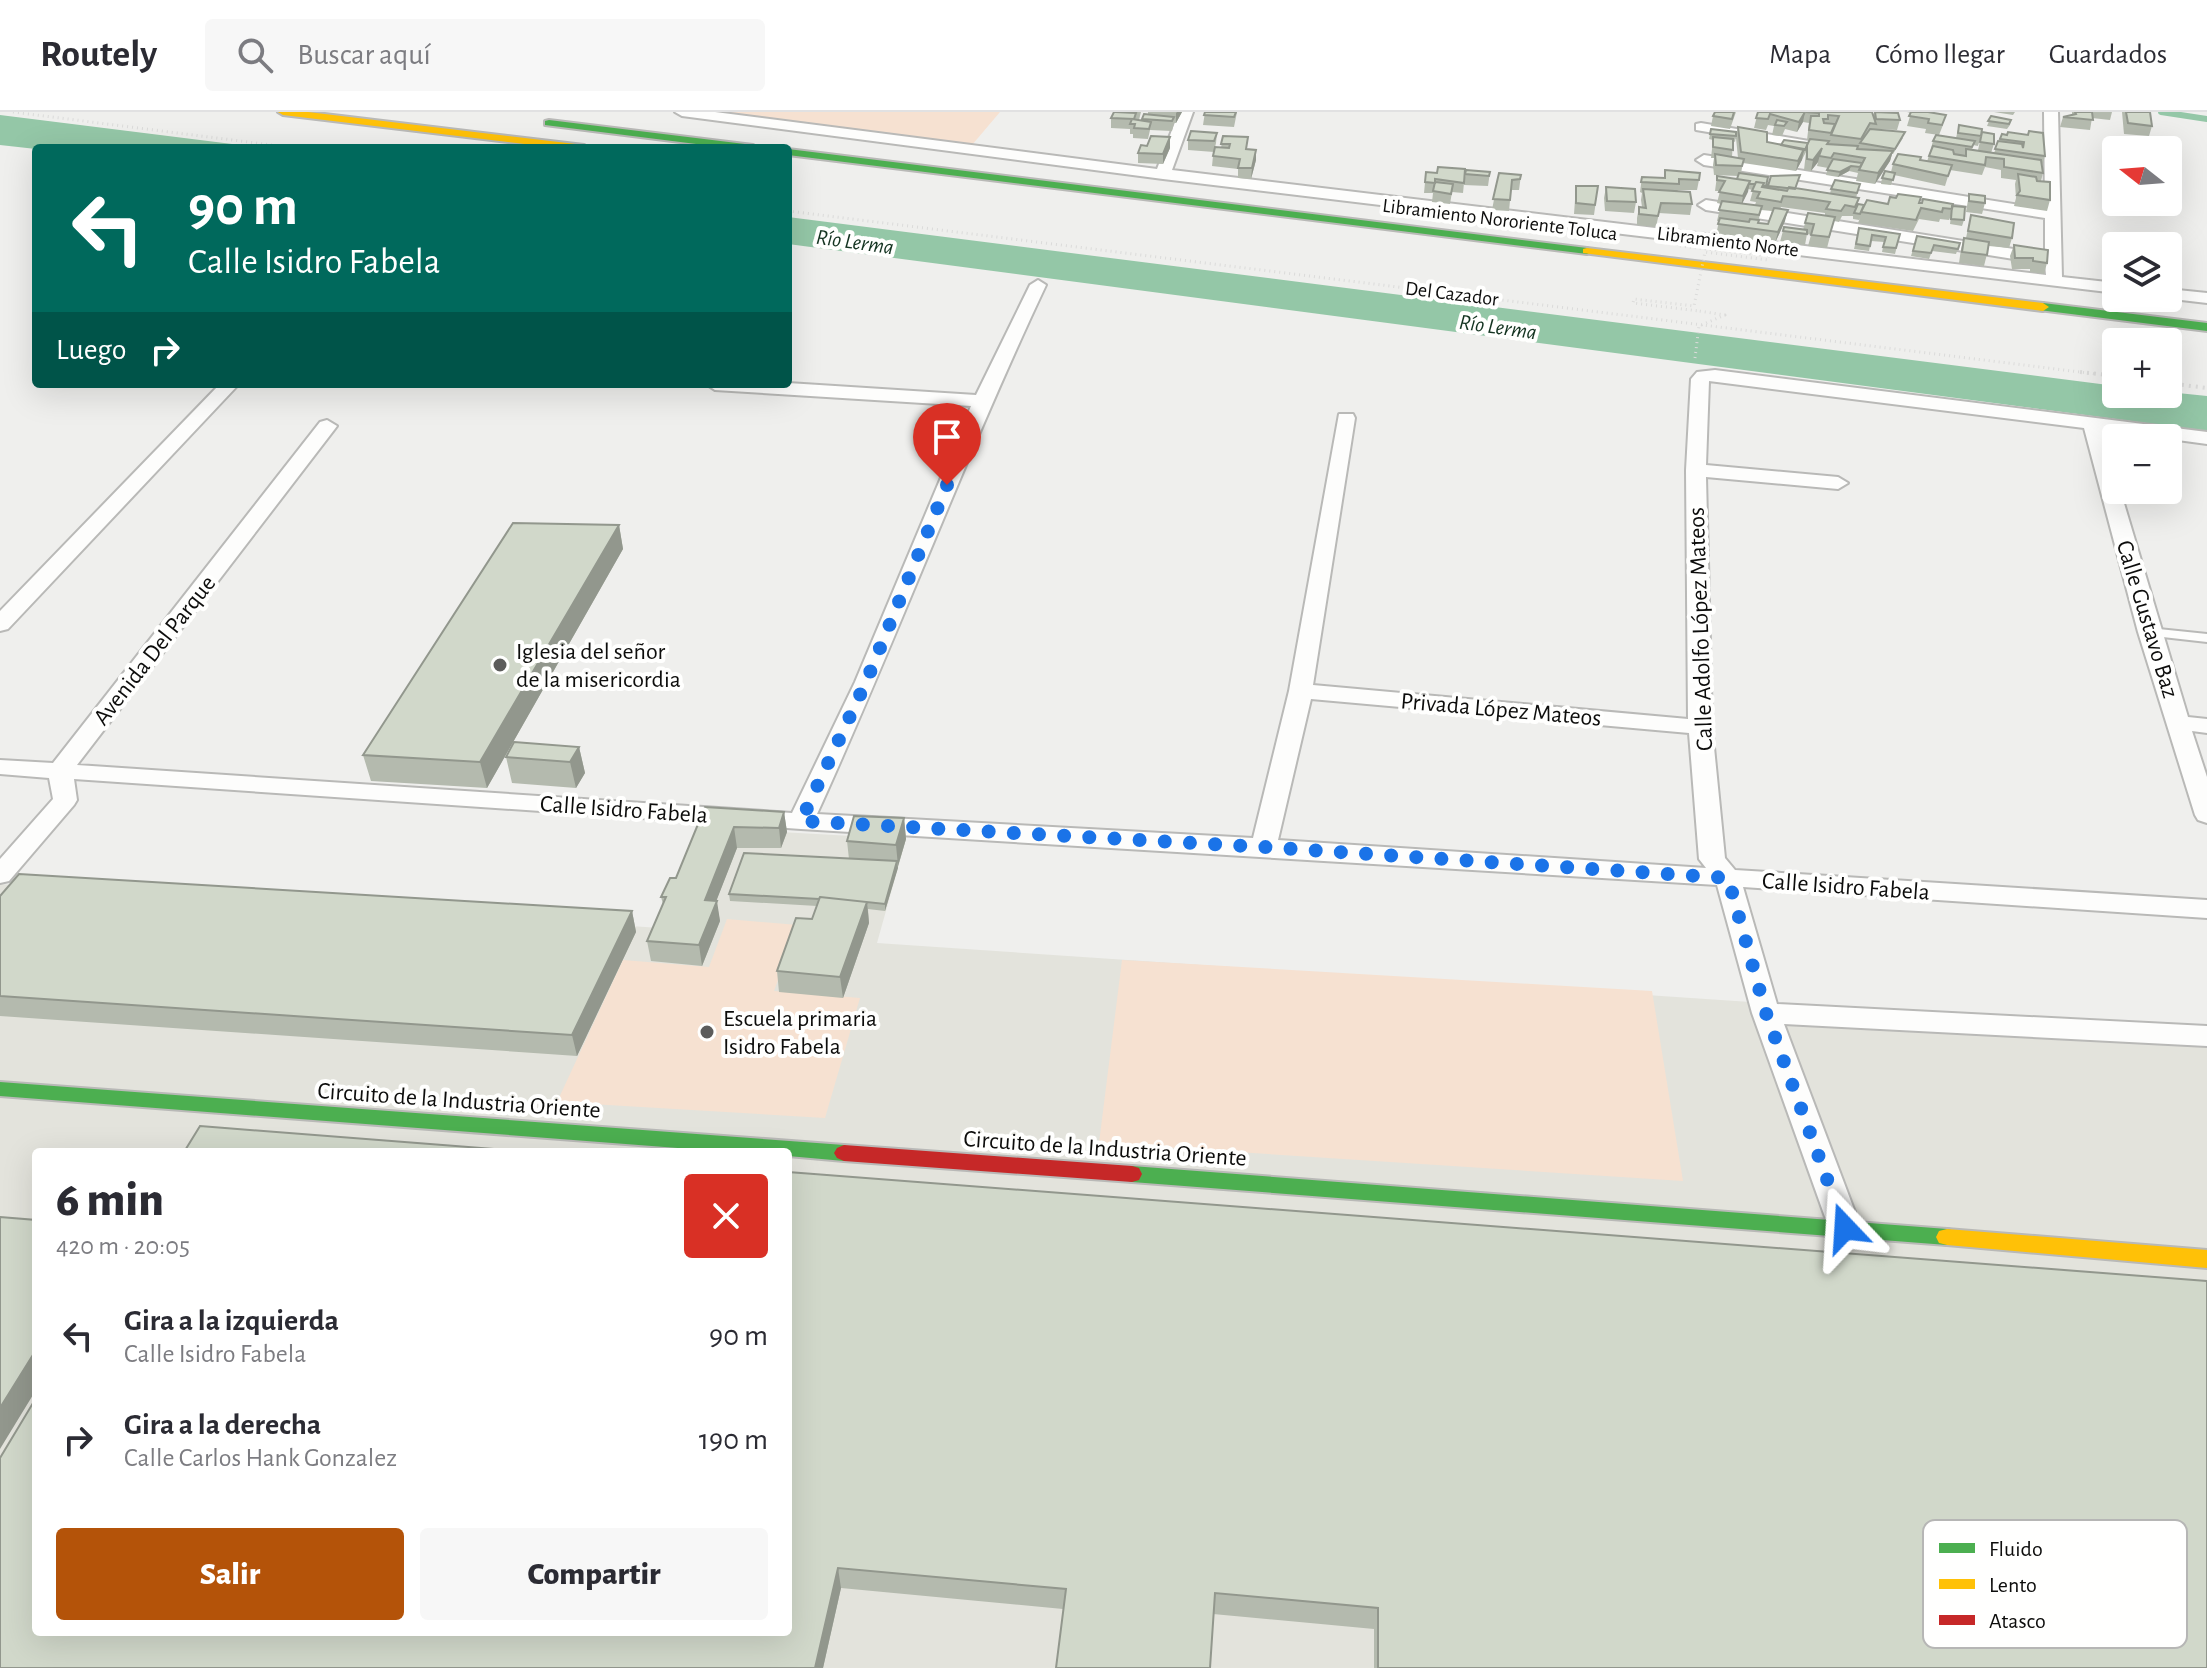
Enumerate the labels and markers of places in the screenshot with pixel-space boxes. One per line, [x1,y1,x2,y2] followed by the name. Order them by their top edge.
[913,403,981,485] pin
[516,640,681,692] place label: Iglesia del señor de la misericordia
[491,656,509,674] marker: Iglesia del señor de la misericordia
[723,1007,877,1059] place label: Escuela primaria Isidro Fabela
[698,1023,716,1041] marker: Escuela primaria Isidro Fabela

